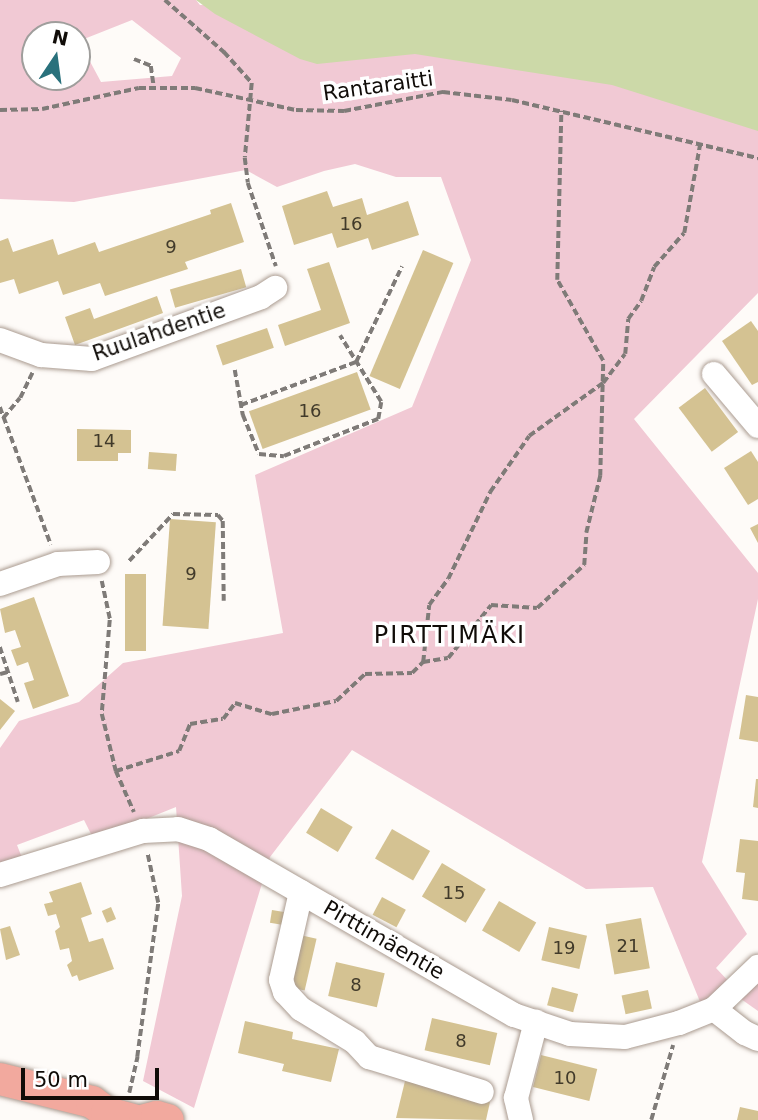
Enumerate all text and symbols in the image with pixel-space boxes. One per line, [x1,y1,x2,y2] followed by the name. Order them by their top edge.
[21,21,91,91] north arrow
[50,25,70,50] text: N
[321,66,435,106] street label: Rantaraitti
[340,213,362,235] house number: 16
[165,236,177,258] house number: 9
[89,297,229,367] street label: Ruulahdentie
[299,400,321,422] house number: 16
[93,430,115,452] house number: 14
[185,563,197,585] house number: 9
[375,622,525,650] district label: PIRTTIMÄKI
[443,882,465,904] house number: 15
[319,895,449,985] street label: Pirttimäentie
[617,935,639,957] house number: 21
[553,937,575,959] house number: 19
[350,974,362,996] house number: 8
[455,1030,467,1052] house number: 8
[24,1054,163,1098] scale bar
[554,1067,576,1089] house number: 10
[34,1068,88,1092] text: 50 m

